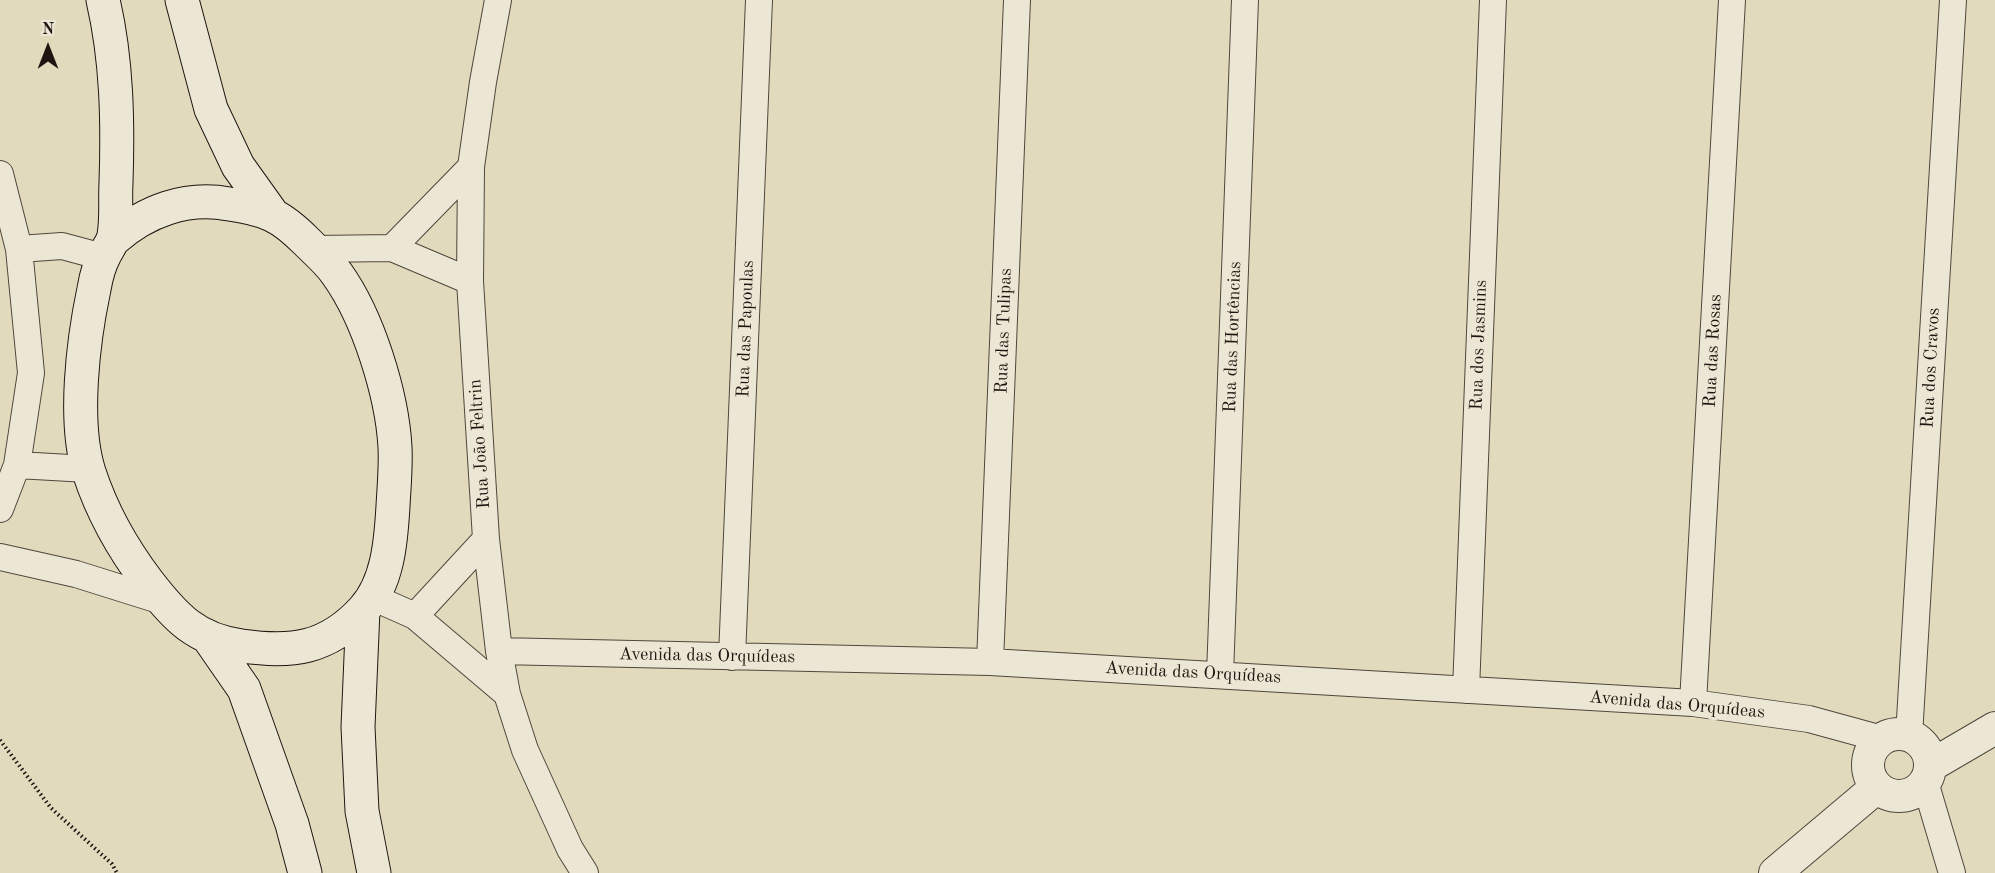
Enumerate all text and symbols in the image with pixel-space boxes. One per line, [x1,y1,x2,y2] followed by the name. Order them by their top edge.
[18,18,78,78] north arrow
[42,22,54,38] text: N
[733,260,759,398] street label: Rua das Papoulas
[1220,261,1246,413] street label: Rua das Hortências
[991,268,1017,394] street label: Rua das Tulipas
[1466,279,1492,411] street label: Rua dos Jasmins
[1699,294,1727,408] street label: Rua das Rosas
[1917,307,1945,429] street label: Rua dos Cravos
[465,378,495,510] street label: Rua João Feltrin
[619,644,795,668] street label: Avenida das Orquídeas
[1104,658,1282,688] street label: Avenida das Orquídeas
[1588,687,1766,723] street label: Avenida das Orquídeas

